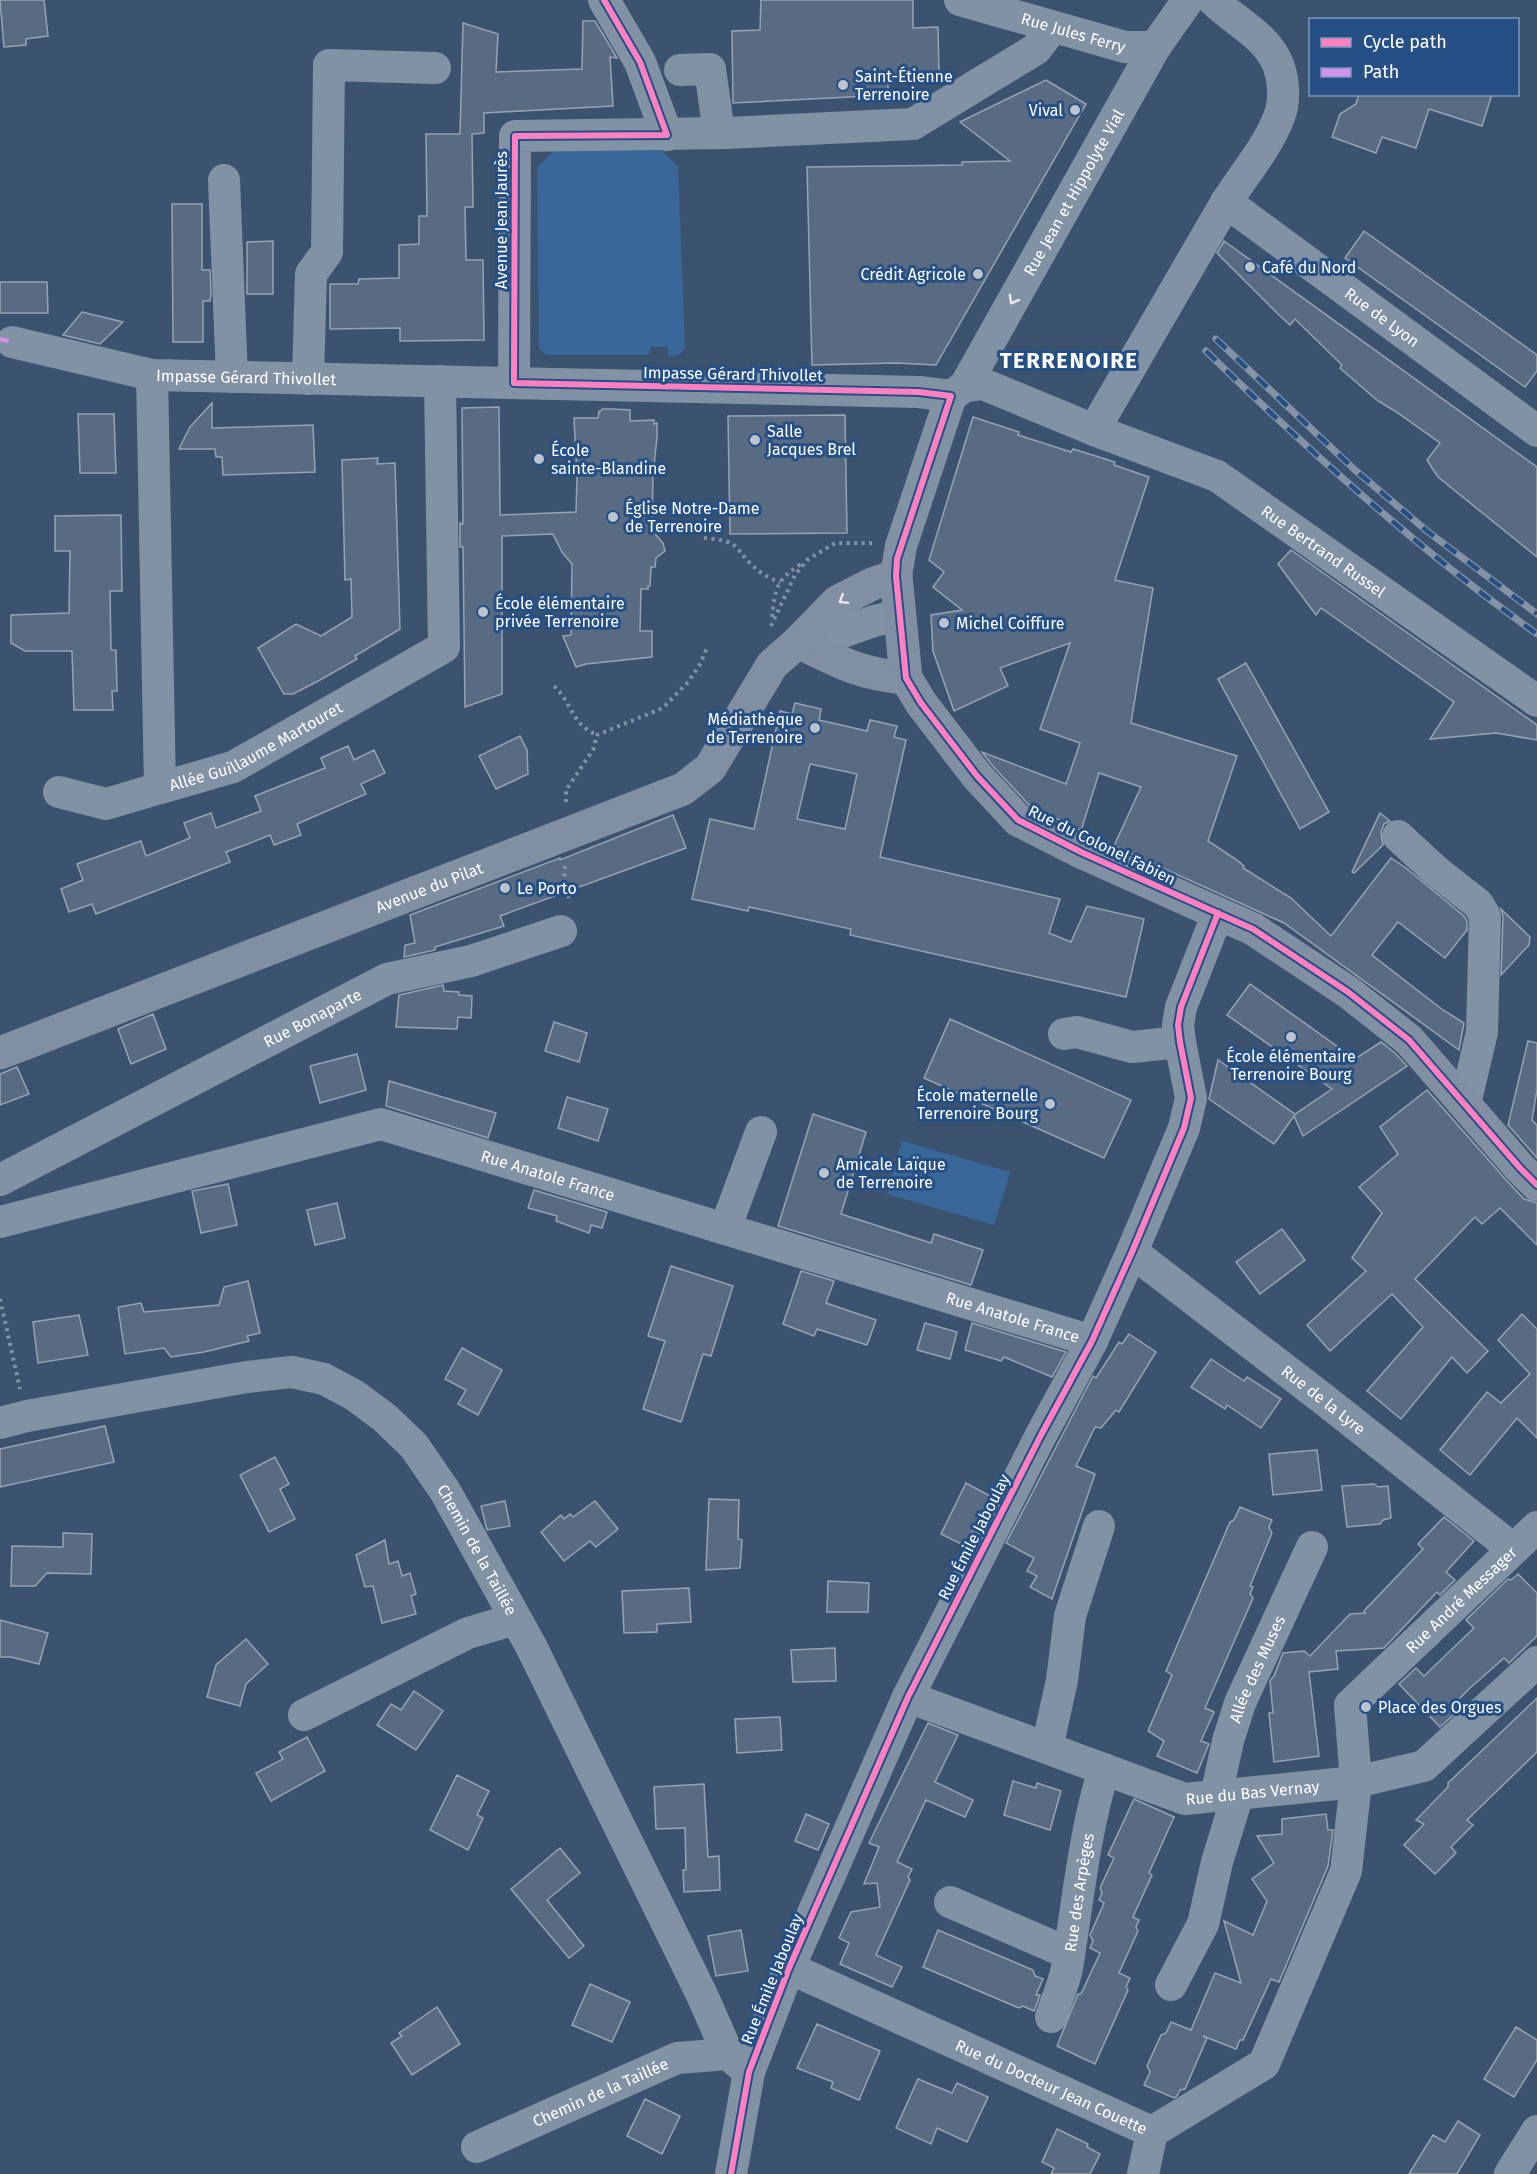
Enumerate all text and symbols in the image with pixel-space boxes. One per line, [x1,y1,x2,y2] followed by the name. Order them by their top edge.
[1019,8,1128,56] street label: Rue Jules Ferry
[1309,18,1519,96] legend
[1363,31,1447,53] text: Cycle path
[1363,61,1399,83] text: Path
[855,66,953,104] place label: Saint-Étienne Terrenoire
[836,78,850,92] marker: Saint-Étienne Terrenoire
[1029,101,1063,120] place label: Vival
[1068,103,1082,117] marker: Vival
[1019,105,1128,279] street label: Rue Jean et Hippolyte Vial
[492,151,511,289] street label: Avenue Jean Jaurès
[1262,258,1356,277] place label: Café du Nord
[1243,260,1257,274] marker: Café du Nord
[861,265,966,284] place label: Crédit Agricole
[971,267,985,281] marker: Crédit Agricole
[1341,283,1423,351] street label: Rue de Lyon
[1009,294,1021,304] one-way arrow
[1000,347,1138,374] district label: TERRENOIRE
[643,363,823,385] street label: Impasse Gérard Thivollet
[156,366,337,389] street label: Impasse Gérard Thivollet
[767,422,856,459] place label: Salle Jacques Brel
[748,433,762,447] marker: Salle Jacques Brel
[551,440,666,478] place label: École sainte-Blandine
[532,452,546,466] marker: École sainte-Blandine
[625,498,759,536] place label: Église Notre-Dame de Terrenoire
[1258,501,1389,601] street label: Rue Bertrand Russel
[606,510,620,524] marker: Église Notre-Dame de Terrenoire
[495,593,625,631] place label: École élémentaire privée Terrenoire
[838,593,849,604] one-way arrow
[476,605,490,619] marker: École élémentaire privée Terrenoire
[956,614,1065,633] place label: Michel Coiffure
[937,616,951,630] marker: Michel Coiffure
[167,697,346,794] street label: Allée Guillaume Martouret
[706,710,803,747] place label: Médiathèque de Terrenoire
[808,721,822,735] marker: Médiathèque de Terrenoire
[1025,801,1179,889] street label: Rue du Colonel Fabien
[373,858,486,916] street label: Avenue du Pilat
[517,879,577,898] place label: Le Porto
[498,881,512,895] marker: Le Porto
[260,984,365,1051] street label: Rue Bonaparte
[1284,1030,1298,1044] marker: École élémentaire Terrenoire Bourg
[1226,1046,1356,1084] place label: École élémentaire Terrenoire Bourg
[917,1085,1039,1123] place label: École maternelle Terrenoire Bourg
[1043,1097,1057,1111] marker: École maternelle Terrenoire Bourg
[479,1146,617,1204] street label: Rue Anatole France
[836,1155,946,1192] place label: Amicale Laïque de Terrenoire
[817,1166,831,1180] marker: Amicale Laïque de Terrenoire
[944,1287,1082,1346] street label: Rue Anatole France
[1278,1361,1369,1438] street label: Rue de la Lyre
[933,1470,1014,1603] street label: Rue Émile Jaboulay
[434,1481,521,1618] street label: Chemin de la Taillée
[1401,1542,1521,1657] street label: Rue André Messager
[1225,1612,1289,1725] street label: Allée des Muses
[1378,1698,1501,1717] place label: Place des Orgues
[1359,1700,1373,1714] marker: Place des Orgues
[1185,1776,1320,1808] street label: Rue du Bas Vernay
[1060,1832,1098,1953] street label: Rue des Arpèges
[736,1911,807,2047] street label: Rue Émile Jaboulay
[953,2035,1150,2138] street label: Rue du Docteur Jean Couette
[530,2054,671,2131] street label: Chemin de la Taillée

